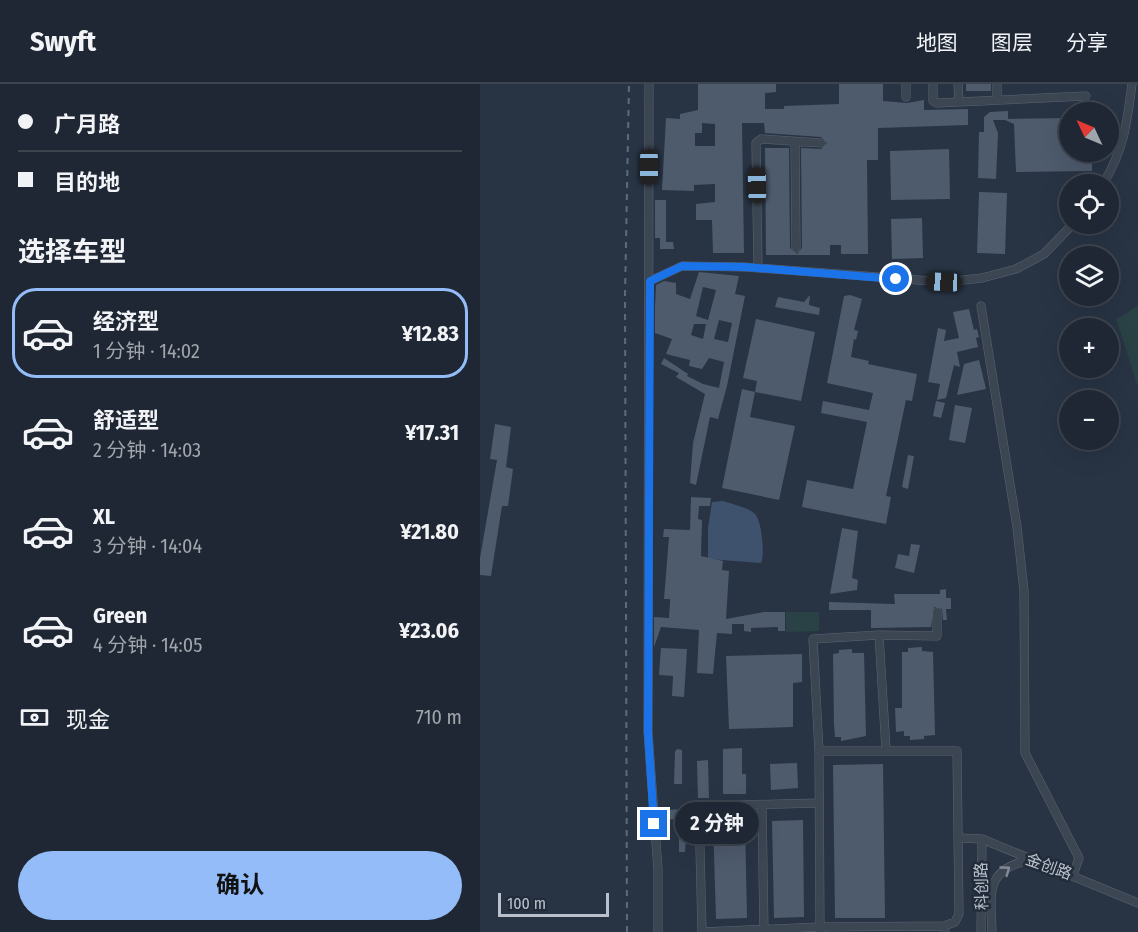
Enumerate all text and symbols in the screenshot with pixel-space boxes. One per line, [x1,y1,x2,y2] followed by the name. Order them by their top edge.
[30,25,96,58] text: Swyft
[916,30,958,56] text: 地图
[991,30,1033,56] text: 图层
[1066,30,1108,56] text: 分享
[1059,102,1119,162] north arrow
[1059,102,1119,450] map controls
[54,111,120,138] text: 广月路
[640,149,658,185] car
[748,167,766,203] car
[54,169,120,196] text: 目的地
[1059,174,1119,234] button: locate
[18,236,126,268] text: 选择车型
[1059,246,1119,306] button: layers
[882,265,909,292] route start
[926,272,962,292] car
[21,306,75,360] icon: car
[93,308,159,335] text: 经济型
[1059,318,1119,378] button: +
[402,320,459,347] text: ¥12.83
[93,339,200,363] text: 1 分钟 · 14:02
[1059,390,1119,450] button: −
[21,405,75,459] icon: car
[93,407,159,434] text: 舒适型
[405,419,459,446] text: ¥17.31
[93,438,201,462] text: 2 分钟 · 14:03
[93,503,115,530] text: XL
[21,504,75,558] icon: car
[400,518,459,545] text: ¥21.80
[93,534,202,558] text: 3 分钟 · 14:04
[93,602,147,629] text: Green
[21,603,75,657] icon: car
[399,617,459,644] text: ¥23.06
[93,633,202,657] text: 4 分钟 · 14:05
[18,701,51,734] icon: cash
[416,705,462,729] text: 710 m
[66,706,110,733] text: 现金
[675,803,759,845] callout: 2 分钟
[640,810,667,837] route end
[690,811,744,835] text: 2 分钟
[1023,849,1075,884] street label: 金创路
[18,851,462,920] button: 确认
[972,862,991,910] street label: 科创路
[999,866,1010,877] one-way arrow
[498,890,609,918] scale bar
[507,894,546,913] text: 100 m

